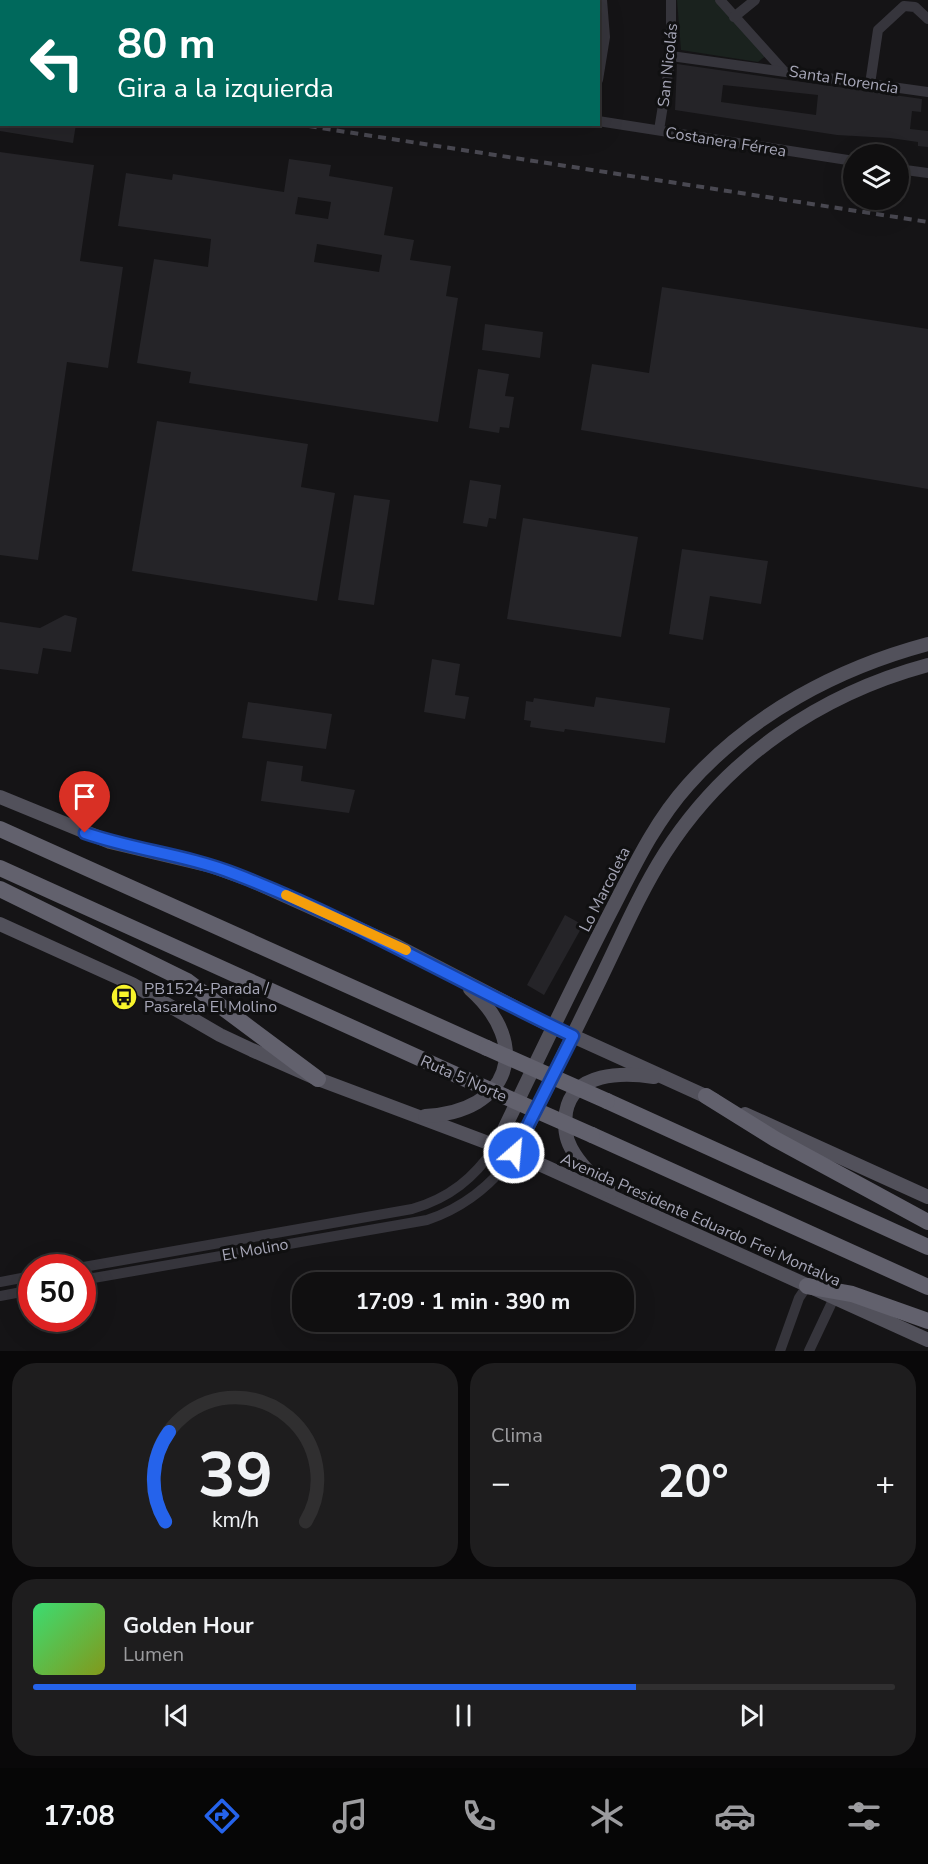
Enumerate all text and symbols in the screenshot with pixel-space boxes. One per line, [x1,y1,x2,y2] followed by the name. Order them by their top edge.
[117,16,216,73] text: 80 m
[653,22,683,108] street label: San Nicolás
[18,24,96,102] icon: left
[787,60,900,100] street label: Santa Florencia
[117,70,334,107] text: Gira a la izquierda
[664,122,788,162] street label: Costanera Férrea
[843,144,909,210] map controls
[843,144,909,210] button: layers
[59,771,110,833] pin
[68,780,101,813] icon: arrive
[574,843,636,936] street label: Lo Marcoleta
[144,978,277,1018] place label: PB1524-Parada / Pasarela El Molino
[109,982,139,1012] bus stop icon: PB1524-Parada / Pasarela El Molino
[417,1050,510,1108] street label: Ruta 5 Norte
[482,1121,546,1185] position arrow
[557,1148,844,1292] street label: Avenida Presidente Eduardo Frei Montalva
[220,1233,290,1267] street label: El Molino
[18,1254,96,1332] speed limit sign: 50
[356,1287,570,1317] text: 17:09 · 1 min · 390 m
[491,1422,543,1449] text: Clima
[198,1433,272,1518] text: 39
[657,1452,729,1513] text: 20°
[491,1461,511,1506] text: −
[875,1461,895,1506] text: +
[211,1505,259,1535] text: km/h
[123,1611,254,1641] text: Golden Hour
[123,1641,184,1668] text: Lumen
[160,1699,193,1732] icon: previous
[447,1699,480,1732] icon: pause
[735,1699,768,1732] icon: next
[201,1795,243,1837] icon: directions
[329,1795,371,1837] icon: music
[458,1795,500,1837] icon: phone
[586,1795,628,1837] icon: climate
[714,1795,756,1837] icon: car
[843,1795,885,1837] icon: filters
[43,1798,115,1835] text: 17:08

